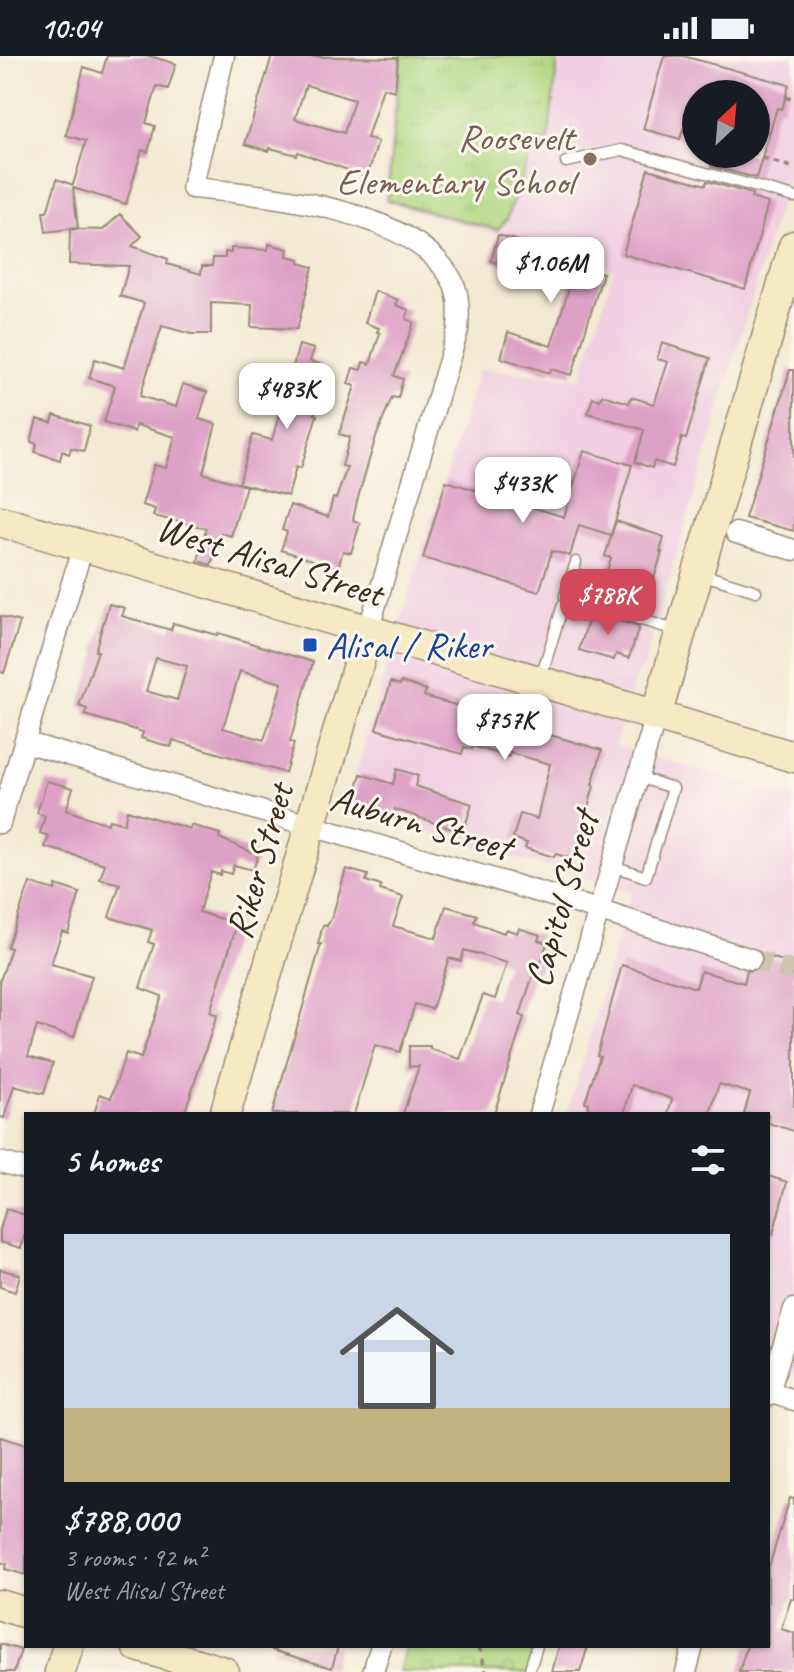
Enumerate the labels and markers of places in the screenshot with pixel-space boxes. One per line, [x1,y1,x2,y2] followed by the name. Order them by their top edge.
[337,114,581,205] place label: Roosevelt Elementary School
[581,150,599,168] marker: Roosevelt Elementary School
[486,237,616,305] pin: $1.06M
[231,363,343,431] pin: $483K
[467,457,579,525] pin: $433K
[552,569,664,637] pin: $788K
[326,622,494,669] place label: Alisal / Riker
[301,636,319,654] marker: Alisal / Riker
[449,694,561,762] pin: $757K

